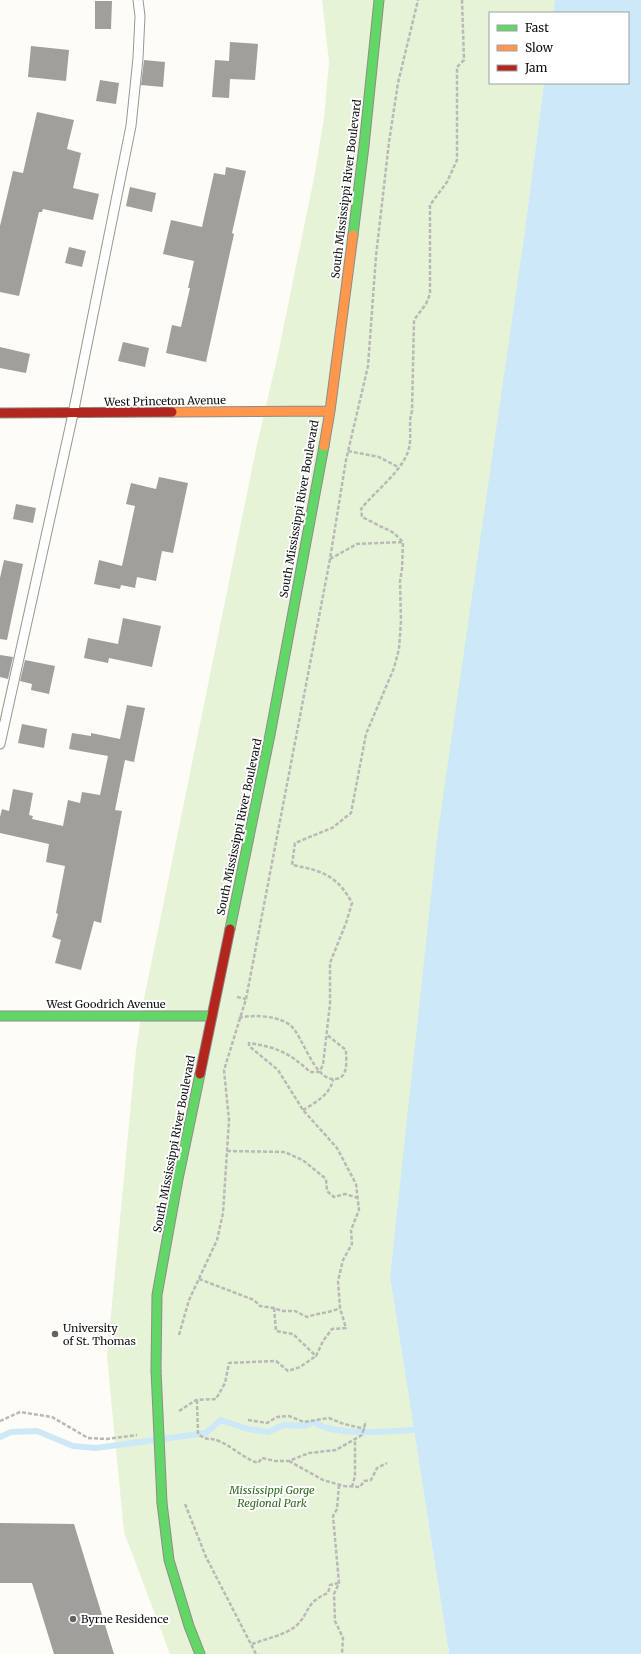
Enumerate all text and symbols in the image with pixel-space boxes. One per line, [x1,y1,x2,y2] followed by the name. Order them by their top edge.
[489,12,629,84] legend
[525,20,549,35] text: Fast
[525,40,554,55] text: Slow
[524,60,548,75] text: Jam
[328,98,364,279] street label: South Mississippi River Boulevard
[103,393,226,409] street label: West Princeton Avenue
[276,419,322,599] street label: South Mississippi River Boulevard
[213,737,265,917] street label: South Mississippi River Boulevard
[45,997,166,1011] street label: West Goodrich Avenue
[150,1054,198,1234] street label: South Mississippi River Boulevard
[63,1321,136,1348] place label: University of St. Thomas
[50,1329,60,1339] marker: University of St. Thomas
[228,1483,315,1510] park label: Mississippi Gorge Regional Park
[81,1612,169,1626] place label: Byrne Residence
[68,1614,78,1624] marker: Byrne Residence

